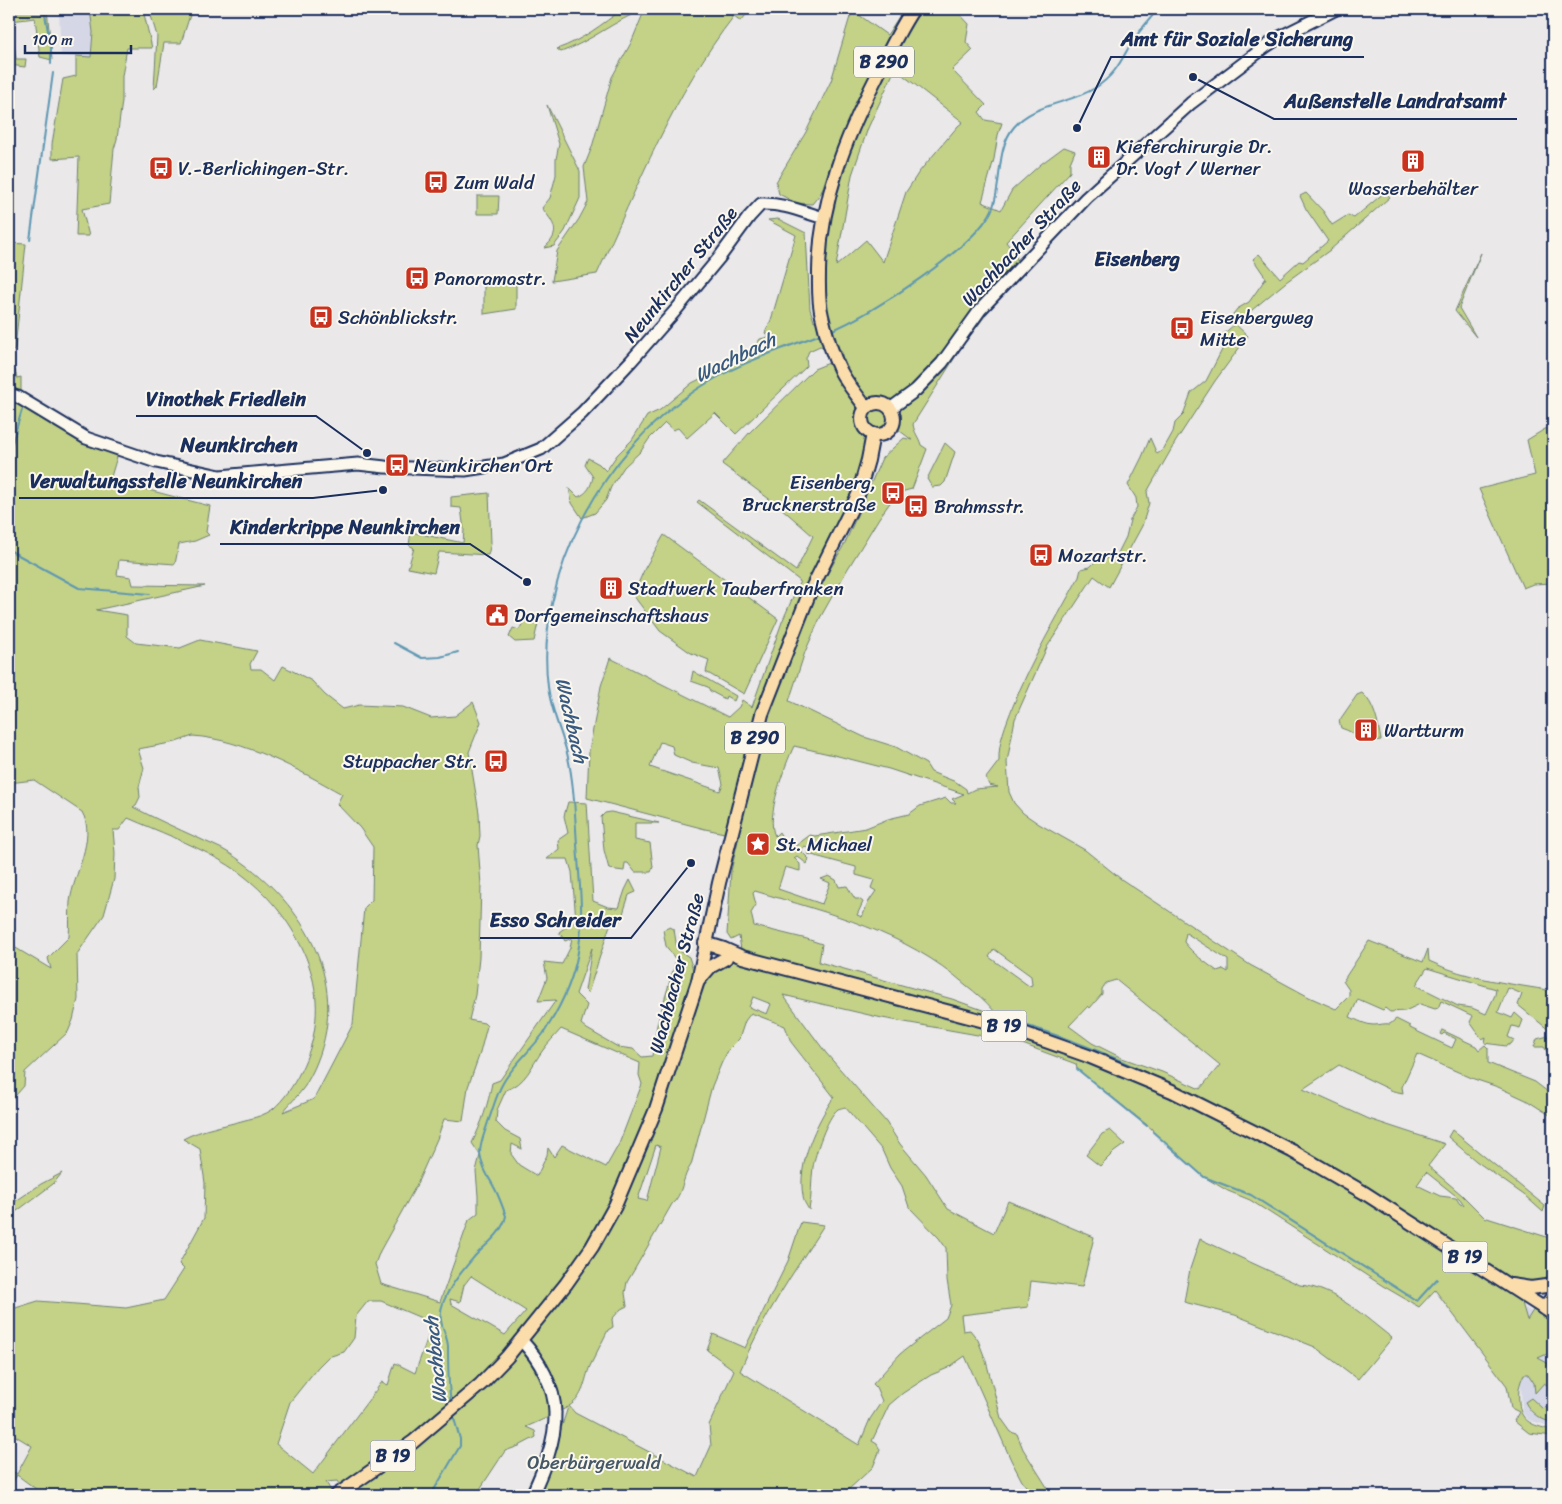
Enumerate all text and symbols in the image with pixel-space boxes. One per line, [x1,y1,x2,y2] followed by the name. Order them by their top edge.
[25,22,131,54] scale bar
[1111,22,1364,57] callout: Amt für Soziale Sicherung
[1120,22,1353,57] text: Amt für Soziale Sicherung
[32,27,73,53] text: 100 m
[854,46,914,78] road number: B 290
[1274,84,1517,119] callout: Außenstelle Landratsamt
[1283,84,1508,119] text: Außenstelle Landratsamt
[1116,130,1273,185] place label: Kieferchirurgie Dr. Dr. Vogt / Werner
[1086,144,1112,170] building icon: Kieferchirurgie Dr. Dr. Vogt / Werner
[1400,148,1426,174] building icon: Wasserbehälter
[178,152,349,185] place label: V.-Berlichingen-Str.
[148,155,174,181] bus stop icon: V.-Berlichingen-Str.
[454,166,536,199] place label: Zum Wald
[423,169,449,195] bus stop icon: Zum Wald
[953,171,1090,314] street label: Wachbacher Straße
[1348,172,1479,205] place label: Wasserbehälter
[615,199,746,350] street label: Neunkircher Straße
[1094,242,1180,277] district label: Eisenberg
[434,262,547,295] place label: Panoramastr.
[404,265,430,291] bus stop icon: Panoramastr.
[338,301,458,334] place label: Schönblickstr.
[1200,301,1314,356] place label: Eisenbergweg Mitte
[308,304,334,330] bus stop icon: Schönblickstr.
[1169,315,1195,341] bus stop icon: Eisenbergweg Mitte
[688,322,784,392] water label: Wachbach
[136,381,316,416] callout: Vinothek Friedlein
[146,382,306,417] text: Vinothek Friedlein
[179,426,298,464] district label: Neunkirchen
[414,449,553,482] place label: Neunkirchen Ort
[384,452,410,478] bus stop icon: Neunkirchen Ort
[19,463,313,498] callout: Verwaltungsstelle Neunkirchen
[30,464,303,499] text: Verwaltungsstelle Neunkirchen
[742,466,876,521] place label: Eisenberg, Brucknerstraße
[880,480,906,506] bus stop icon: Eisenberg, Brucknerstraße
[934,490,1025,523] place label: Brahmsstr.
[903,493,929,519] bus stop icon: Brahmsstr.
[220,509,470,544] callout: Kinderkrippe Neunkirchen
[229,510,460,545] text: Kinderkrippe Neunkirchen
[1058,539,1148,572] place label: Mozartstr.
[1028,542,1054,568] bus stop icon: Mozartstr.
[628,572,844,605] place label: Stadtwerk Tauberfranken
[598,575,624,601] building icon: Stadtwerk Tauberfranken
[514,599,709,632] place label: Dorfgemeinschaftshaus
[484,602,510,628] public building icon: Dorfgemeinschaftshaus
[545,674,599,769] water label: Wachbach
[1384,714,1464,747] place label: Wartturm
[1353,717,1379,743] building icon: Wartturm
[725,722,785,754] road number: B 290
[343,745,478,778] place label: Stuppacher Str.
[483,748,509,774] bus stop icon: Stuppacher Str.
[776,828,873,861] place label: St. Michael
[745,831,771,857] place icon: St. Michael
[639,889,714,1057] street label: Wachbacher Straße
[480,903,631,938] callout: Esso Schreider
[490,903,622,938] text: Esso Schreider
[982,1010,1026,1042] road number: B 19
[1442,1242,1488,1272] road number: B 19
[413,1312,457,1405] water label: Wachbach
[370,1440,416,1472] road number: B 19
[527,1446,663,1479] park label: Oberbürgerwald

